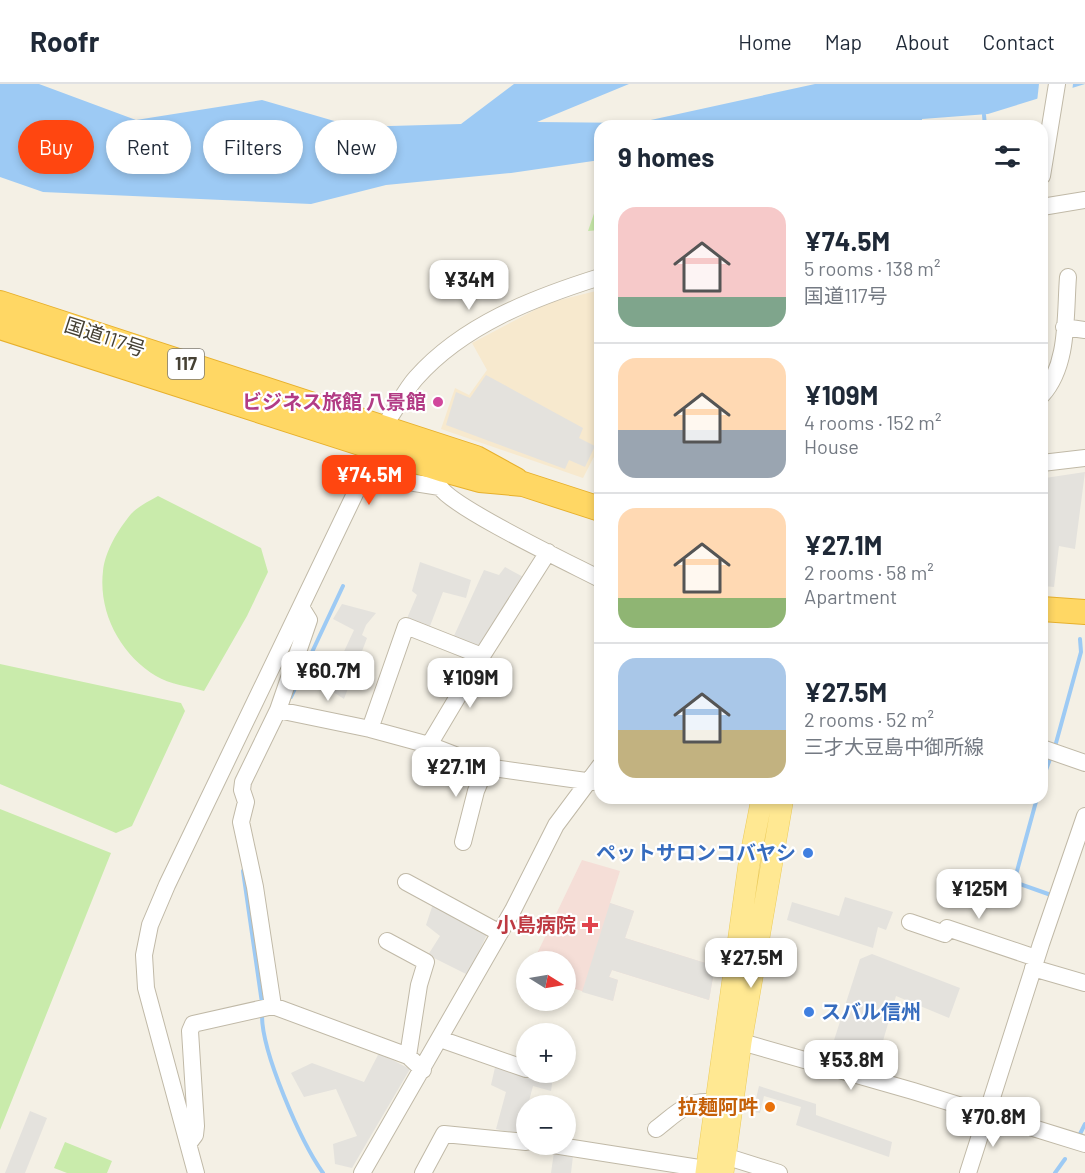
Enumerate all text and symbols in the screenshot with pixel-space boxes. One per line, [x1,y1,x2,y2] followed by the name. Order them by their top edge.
[30,24,99,58] text: Roofr
[738,29,792,54] text: Home
[825,29,862,54] text: Map
[895,29,950,54] text: About
[983,29,1055,54] text: Contact
[18,120,94,174] chip: Buy
[106,120,191,174] chip: Rent
[203,120,303,174] chip: Filters
[315,120,397,174] chip: New
[991,140,1024,173] icon: filters
[618,141,714,172] text: 9 homes
[804,225,890,256] text: ¥74.5M
[666,231,738,303] icon: home
[804,256,940,280] text: 5 rooms · 138 m²
[433,260,505,311] pin: ¥34M
[444,267,494,291] text: ¥34M
[804,283,888,307] text: 国道117号
[62,312,149,360] street label: 国道117号
[168,349,204,379] road number: 117
[804,379,878,410] text: ¥109M
[666,382,738,454] icon: home
[242,389,426,413] place label: ビジネス旅館 八景館
[431,395,445,409] marker: ビジネス旅館 八景館
[804,410,941,434] text: 4 rooms · 152 m²
[804,434,859,458] text: House
[320,455,418,506] pin: ¥74.5M
[336,462,402,486] text: ¥74.5M
[804,529,882,560] text: ¥27.1M
[666,532,738,604] icon: home
[804,560,934,584] text: 2 rooms · 58 m²
[804,584,897,608] text: Apartment
[279,651,377,702] pin: ¥60.7M
[295,658,361,682] text: ¥60.7M
[428,658,512,709] pin: ¥109M
[441,665,499,689] text: ¥109M
[804,676,887,707] text: ¥27.5M
[666,682,738,754] icon: home
[804,707,934,731] text: 2 rooms · 52 m²
[804,734,984,758] text: 三才大豆島中御所線
[407,747,505,798] pin: ¥27.1M
[426,754,486,778] text: ¥27.1M
[596,840,796,864] place label: ペットサロンコバヤシ
[801,846,815,860] marker: ペットサロンコバヤシ
[937,869,1021,920] pin: ¥125M
[950,876,1008,900] text: ¥125M
[496,912,576,936] place label: 小島病院
[581,916,599,934] marker: 小島病院
[702,938,800,989] pin: ¥27.5M
[719,945,783,969] text: ¥27.5M
[516,951,576,1011] north arrow
[516,951,576,1155] map controls
[821,999,921,1023] place label: スバル信州
[802,1005,816,1019] marker: スバル信州
[516,1023,576,1083] button: +
[802,1040,900,1091] pin: ¥53.8M
[818,1047,884,1071] text: ¥53.8M
[678,1094,758,1118] place label: 拉麺阿吽
[516,1095,576,1155] button: −
[944,1097,1042,1148] pin: ¥70.8M
[763,1100,777,1114] marker: 拉麺阿吽
[960,1104,1026,1128] text: ¥70.8M

